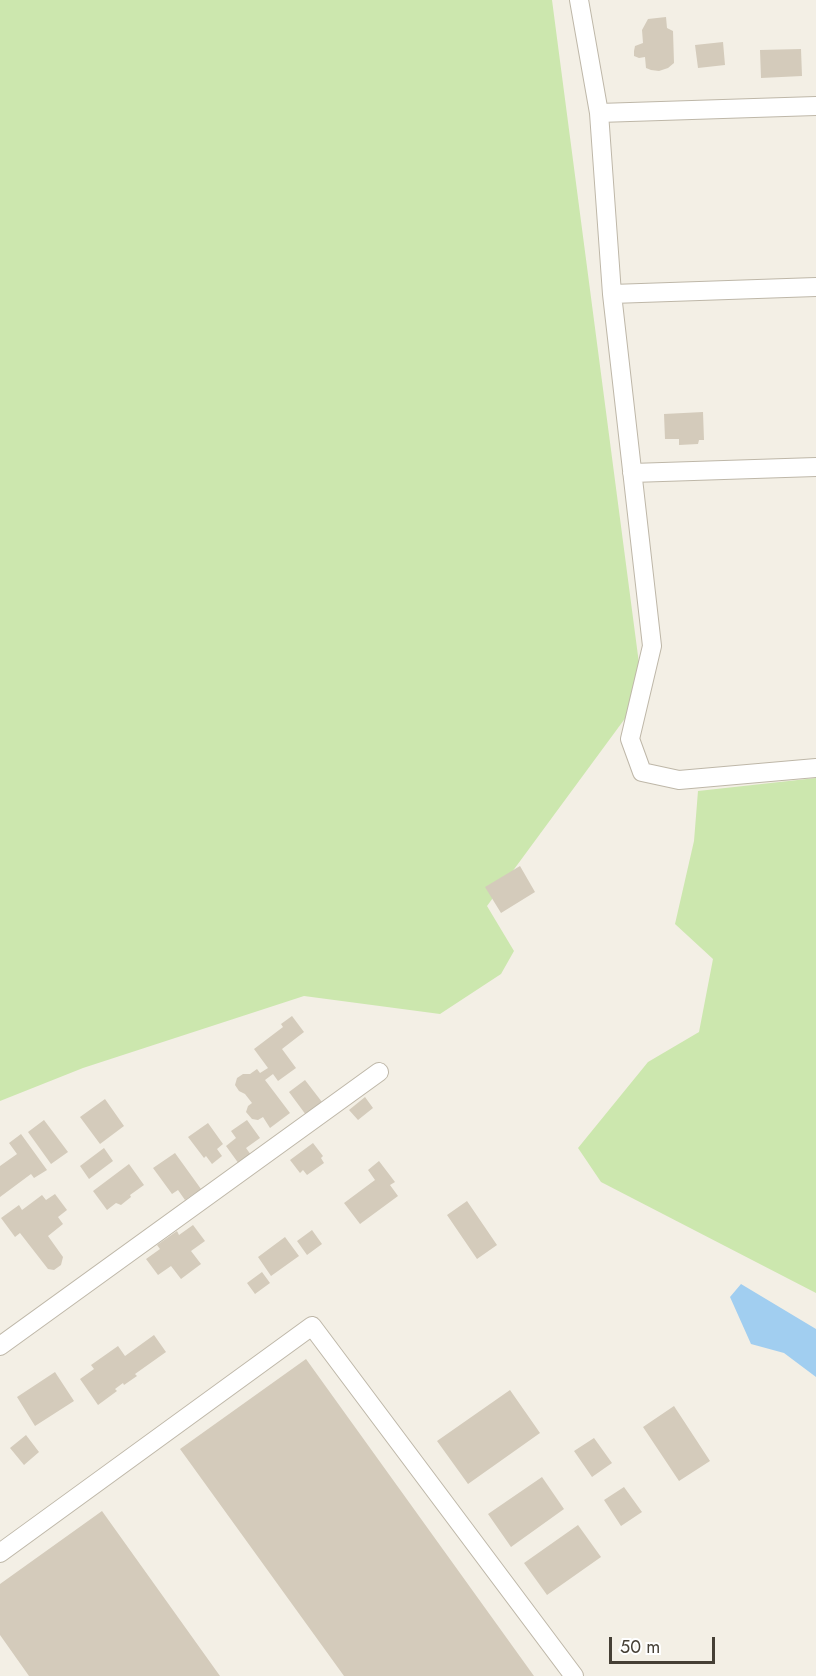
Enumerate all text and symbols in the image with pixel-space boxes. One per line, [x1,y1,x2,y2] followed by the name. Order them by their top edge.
[612,1625,718,1663] scale bar
[620,1634,660,1660] text: 50 m

